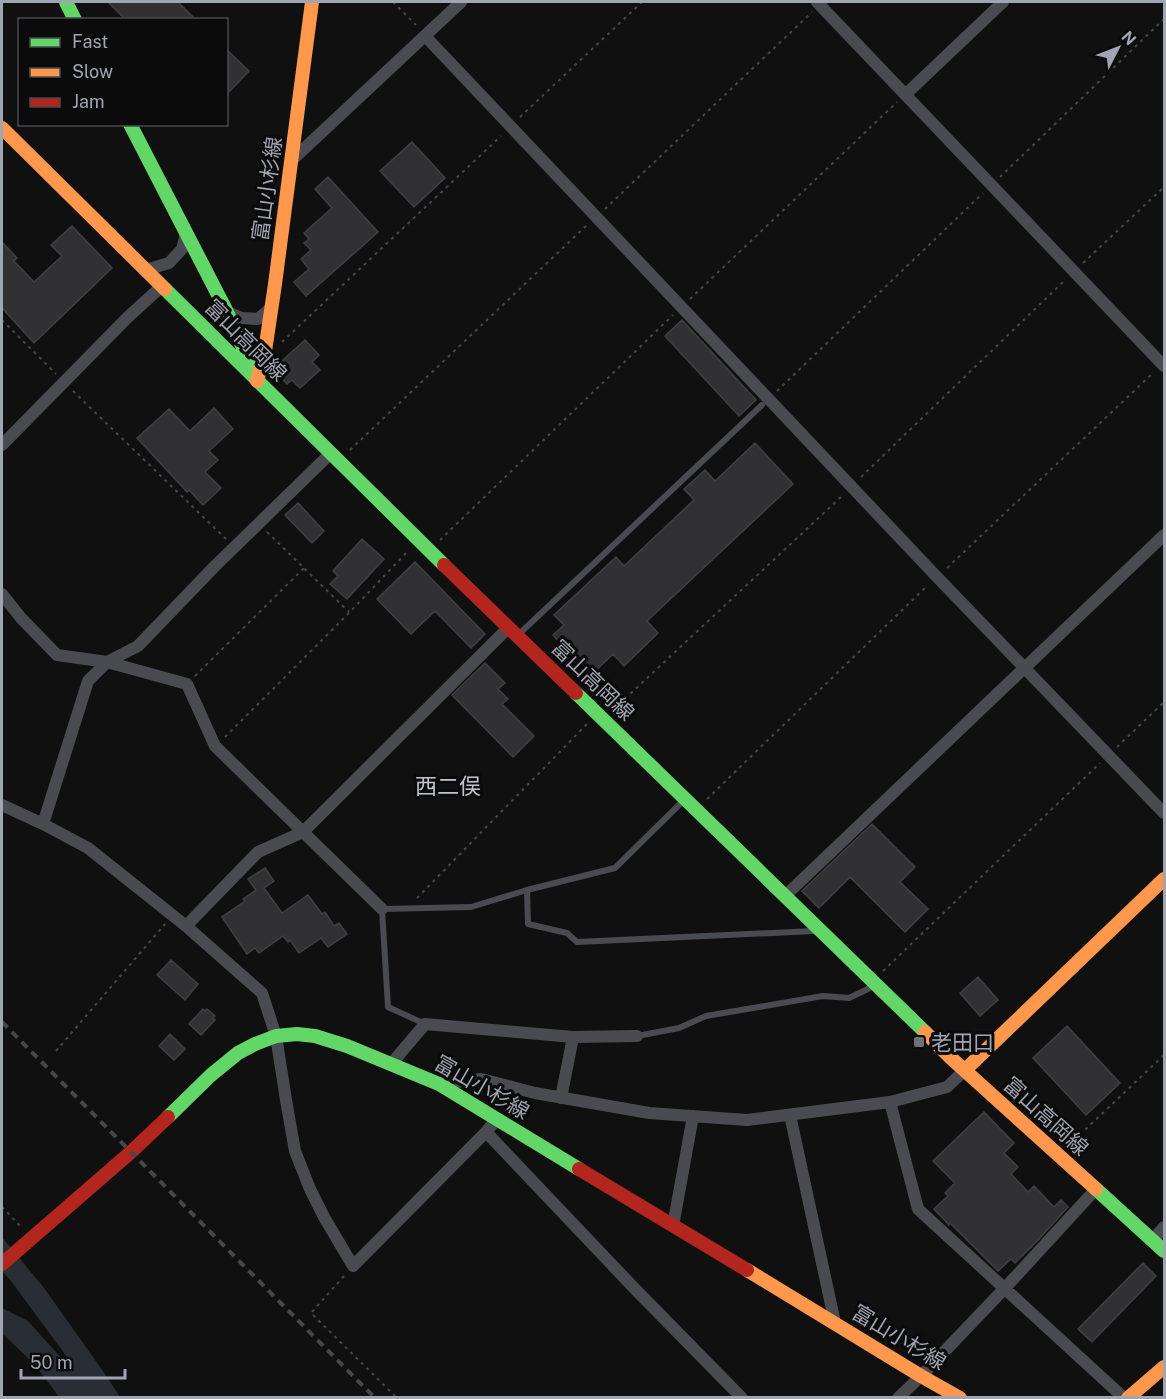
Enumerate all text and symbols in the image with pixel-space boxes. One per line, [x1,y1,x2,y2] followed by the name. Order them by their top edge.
[18,18,228,126] legend
[1088,18,1148,78] north arrow
[1118,27,1140,49] text: N
[72,31,108,52] text: Fast
[72,61,113,82] text: Slow
[72,91,105,112] text: Jam
[247,135,287,243] street label: 富山小杉線
[200,294,292,386] street label: 富山高岡線
[547,635,639,725] street label: 富山高岡線
[415,773,481,799] district label: 西二俣
[931,1030,994,1055] place label: 老田口
[912,1035,926,1049] marker: 老田口
[430,1050,534,1124] street label: 富山小杉線
[999,1072,1093,1160] street label: 富山高岡線
[848,1299,950,1375] street label: 富山小杉線
[21,1342,124,1380] scale bar
[30,1352,73,1373] text: 50 m

